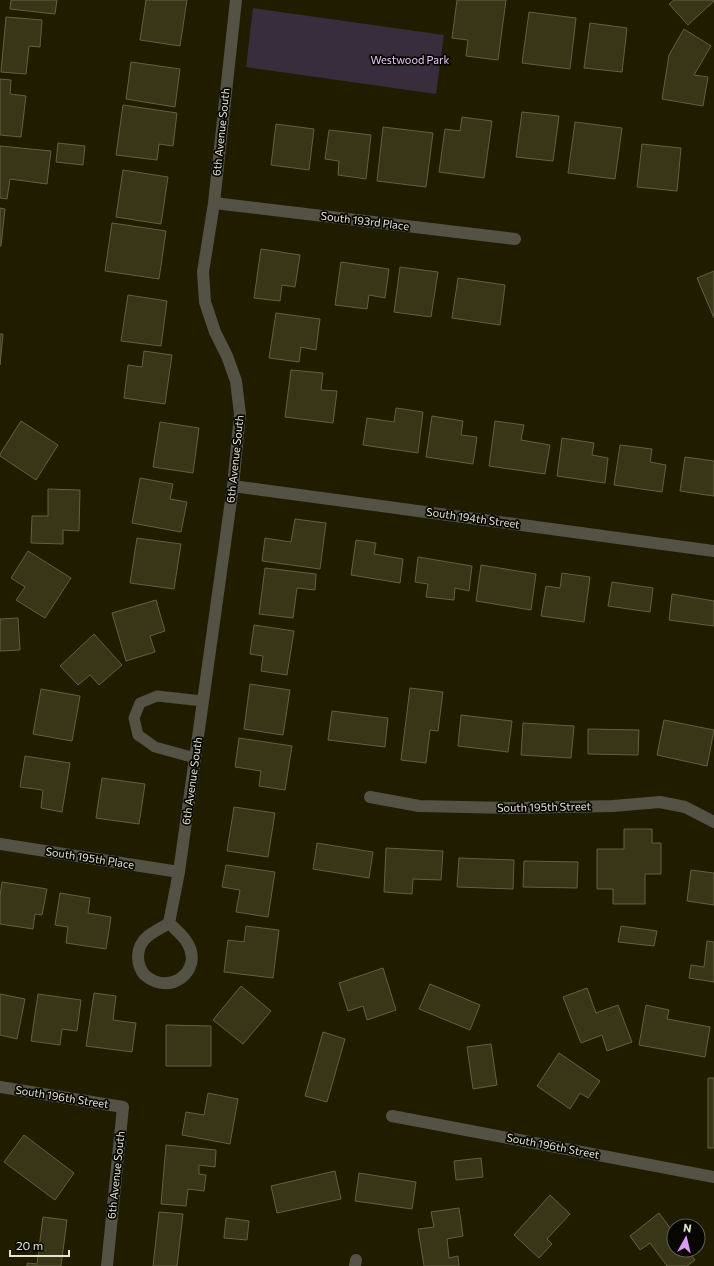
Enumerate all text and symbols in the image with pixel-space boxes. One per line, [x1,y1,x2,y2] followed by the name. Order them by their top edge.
[371,53,450,66] park label: Westwood Park
[209,87,232,177] street label: 6th Avenue South
[320,209,410,232] street label: South 193rd Place
[223,414,246,504] street label: 6th Avenue South
[426,505,521,531] street label: South 194th Street
[179,736,204,826] street label: 6th Avenue South
[497,799,591,814] street label: South 195th Street
[45,844,135,871] street label: South 195th Place
[15,1083,110,1110] street label: South 196th Street
[104,1130,127,1220] street label: 6th Avenue South
[506,1130,601,1161] street label: South 196th Street
[666,1218,706,1258] north arrow
[682,1221,692,1235] text: N
[10,1232,69,1258] scale bar
[16,1238,43,1252] text: 20 m

